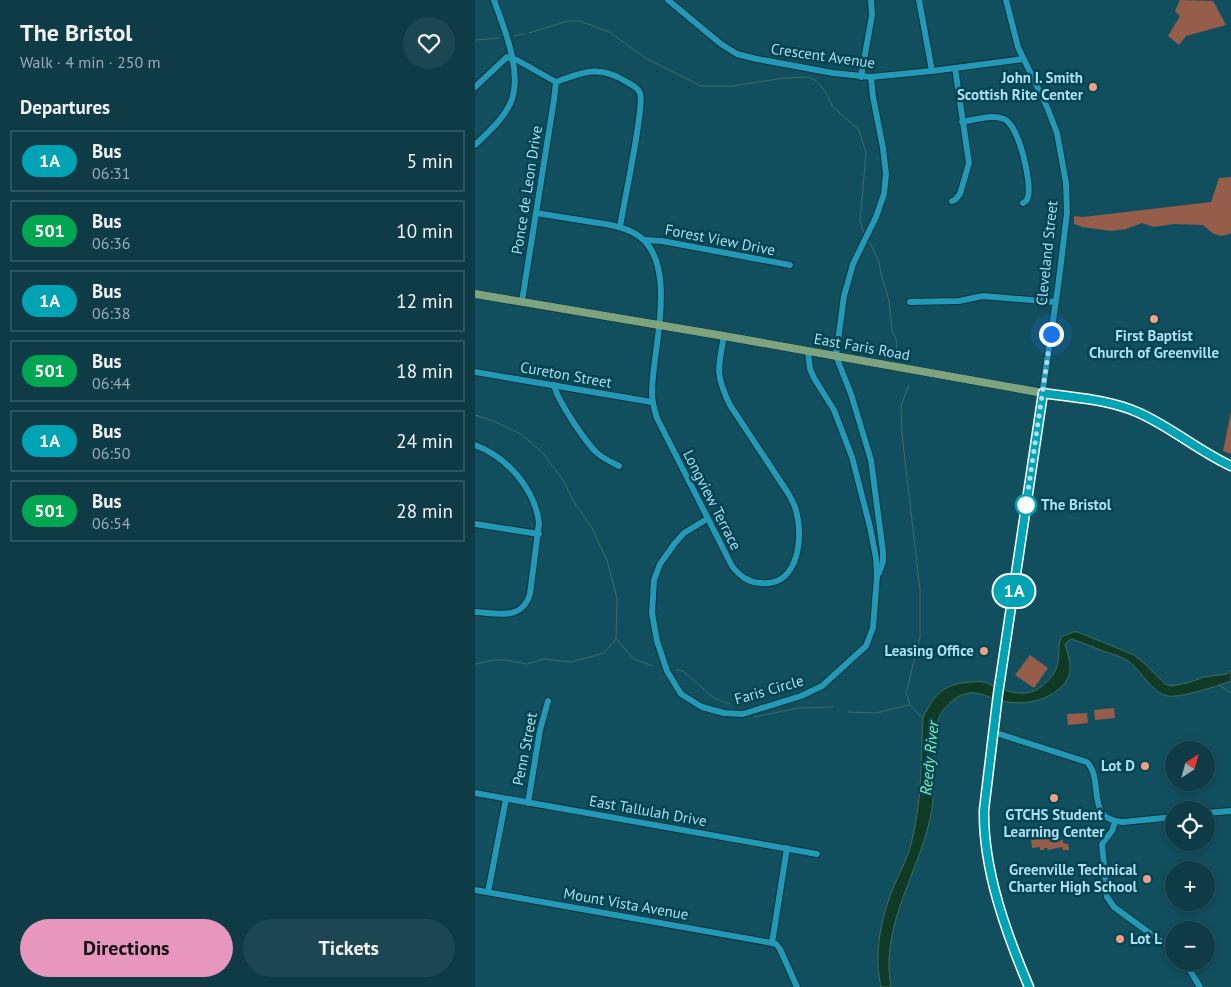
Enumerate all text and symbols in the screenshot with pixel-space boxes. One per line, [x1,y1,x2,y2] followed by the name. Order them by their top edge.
[20,17,132,48] text: The Bristol
[403,17,455,69] button: heart
[770,39,876,72] street label: Crescent Avenue
[20,52,160,72] text: Walk · 4 min · 250 m
[957,68,1084,104] place label: John I. Smith Scottish Rite Center
[1087,81,1099,93] marker: John I. Smith Scottish Rite Center
[20,95,110,119] text: Departures
[507,124,546,256] street label: Ponce de Leon Drive
[92,139,121,163] text: Bus
[39,149,60,172] text: 1A
[407,149,453,173] text: 5 min
[92,163,130,183] text: 06:31
[1032,200,1061,306] street label: Cleveland Street
[92,209,121,233] text: Bus
[34,219,65,242] text: 501
[396,219,453,243] text: 10 min
[663,220,777,259] street label: Forest View Drive
[92,233,130,253] text: 06:36
[92,279,121,303] text: Bus
[39,289,60,312] text: 1A
[396,289,453,313] text: 12 min
[92,303,130,323] text: 06:38
[1148,313,1160,325] marker: First Baptist Church of Greenville
[1039,322,1064,347] your location
[1089,326,1219,362] place label: First Baptist Church of Greenville
[813,329,912,364] street label: East Faris Road
[92,349,121,373] text: Bus
[519,357,613,392] street label: Cureton Street
[34,359,65,382] text: 501
[396,359,453,383] text: 18 min
[92,373,130,393] text: 06:44
[92,419,121,443] text: Bus
[39,429,60,452] text: 1A
[396,429,453,453] text: 24 min
[92,443,130,463] text: 06:50
[679,447,746,553] street label: Longview Terrace
[92,489,121,513] text: Bus
[1015,494,1037,516] marker: The Bristol
[1041,495,1112,514] place label: The Bristol
[34,499,65,522] text: 501
[396,499,453,523] text: 28 min
[92,513,130,533] text: 06:54
[991,575,1037,607] line badge: 1A
[1003,579,1025,602] text: 1A
[885,641,974,660] place label: Leasing Office
[978,645,990,657] marker: Leasing Office
[732,671,806,708] street label: Faris Circle
[508,711,541,787] street label: Penn Street
[915,718,943,796] water label: Reedy River
[1165,741,1215,791] north arrow
[1165,741,1215,971] map controls
[1101,756,1135,775] place label: Lot D
[1139,760,1151,772] marker: Lot D
[588,791,708,830] street label: East Tallulah Drive
[1048,792,1060,804] marker: GTCHS Student Learning Center
[1165,801,1215,851] button: locate
[1003,805,1105,841] place label: GTCHS Student Learning Center
[1008,860,1138,896] place label: Greenville Technical Charter High School
[1165,861,1215,911] button: +
[1141,873,1153,885] marker: Greenville Technical Charter High School
[562,883,690,924] street label: Mount Vista Avenue
[20,919,233,977] button: Directions
[243,919,455,977] button: Tickets
[1165,921,1215,971] button: −
[1130,929,1162,948] place label: Lot L
[1114,933,1126,945] marker: Lot L

